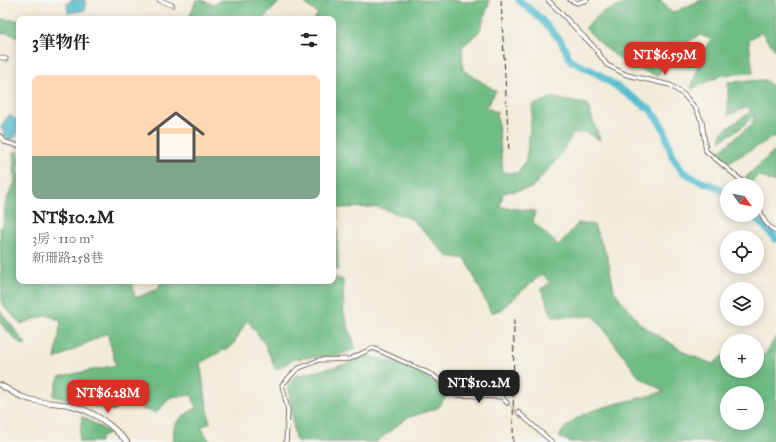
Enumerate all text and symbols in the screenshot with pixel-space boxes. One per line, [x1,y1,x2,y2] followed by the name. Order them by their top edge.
[298,29,320,51] icon: filters
[32,32,90,53] text: 3筆物件
[624,42,706,76] pin: NT$6.59M
[633,47,697,63] text: NT$6.59M
[140,101,212,173] icon: home
[720,178,764,222] north arrow
[720,178,764,430] map controls
[32,207,114,228] text: NT$10.2M
[720,230,764,274] button: locate
[32,231,94,247] text: 3房 · 110 m²
[32,250,103,266] text: 新珊路258巷
[720,282,764,326] button: layers
[720,334,764,378] button: +
[438,370,520,404] pin: NT$10.2M
[448,375,510,391] text: NT$10.2M
[67,380,149,414] pin: NT$6.28M
[76,385,140,401] text: NT$6.28M
[720,386,764,430] button: −

